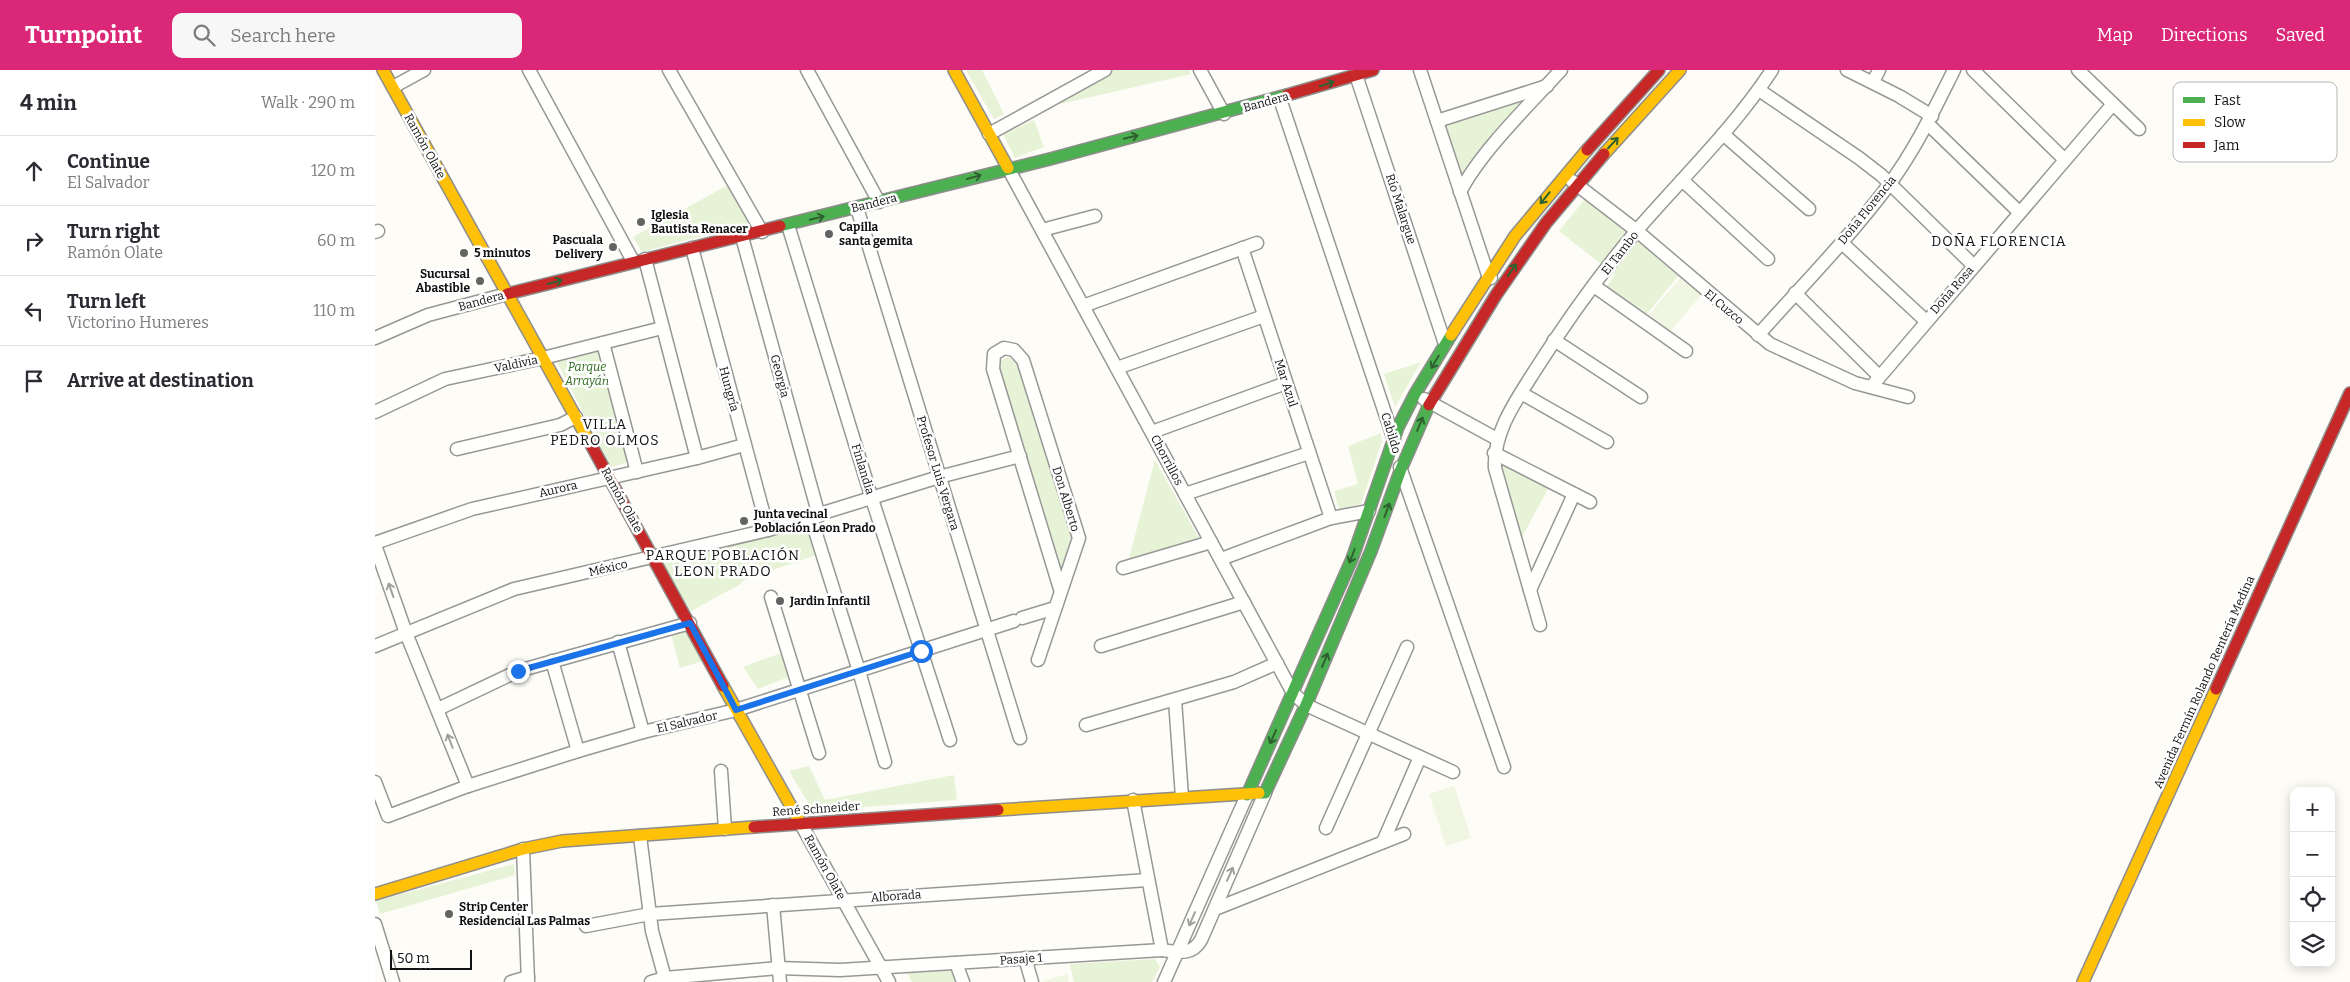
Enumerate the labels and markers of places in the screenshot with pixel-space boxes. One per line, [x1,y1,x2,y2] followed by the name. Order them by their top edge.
[651,208,748,236] place label: Iglesia Bautista Renacer
[635,216,647,228] marker: Iglesia Bautista Renacer
[839,220,913,248] place label: Capilla santa gemita
[823,228,835,240] marker: Capilla santa gemita
[553,233,603,261] place label: Pascuala Delivery
[607,241,619,253] marker: Pascuala Delivery
[474,246,531,260] place label: 5 minutos
[458,247,470,259] marker: 5 minutos
[416,267,470,295] place label: Sucursal Abastible
[474,275,486,287] marker: Sucursal Abastible
[753,507,876,535] place label: Junta vecinal Población Leon Prado
[738,515,750,527] marker: Junta vecinal Población Leon Prado
[789,594,870,608] place label: Jardin Infantil
[774,595,786,607] marker: Jardin Infantil
[459,900,590,928] place label: Strip Center Residencial Las Palmas
[443,908,455,920] marker: Strip Center Residencial Las Palmas

